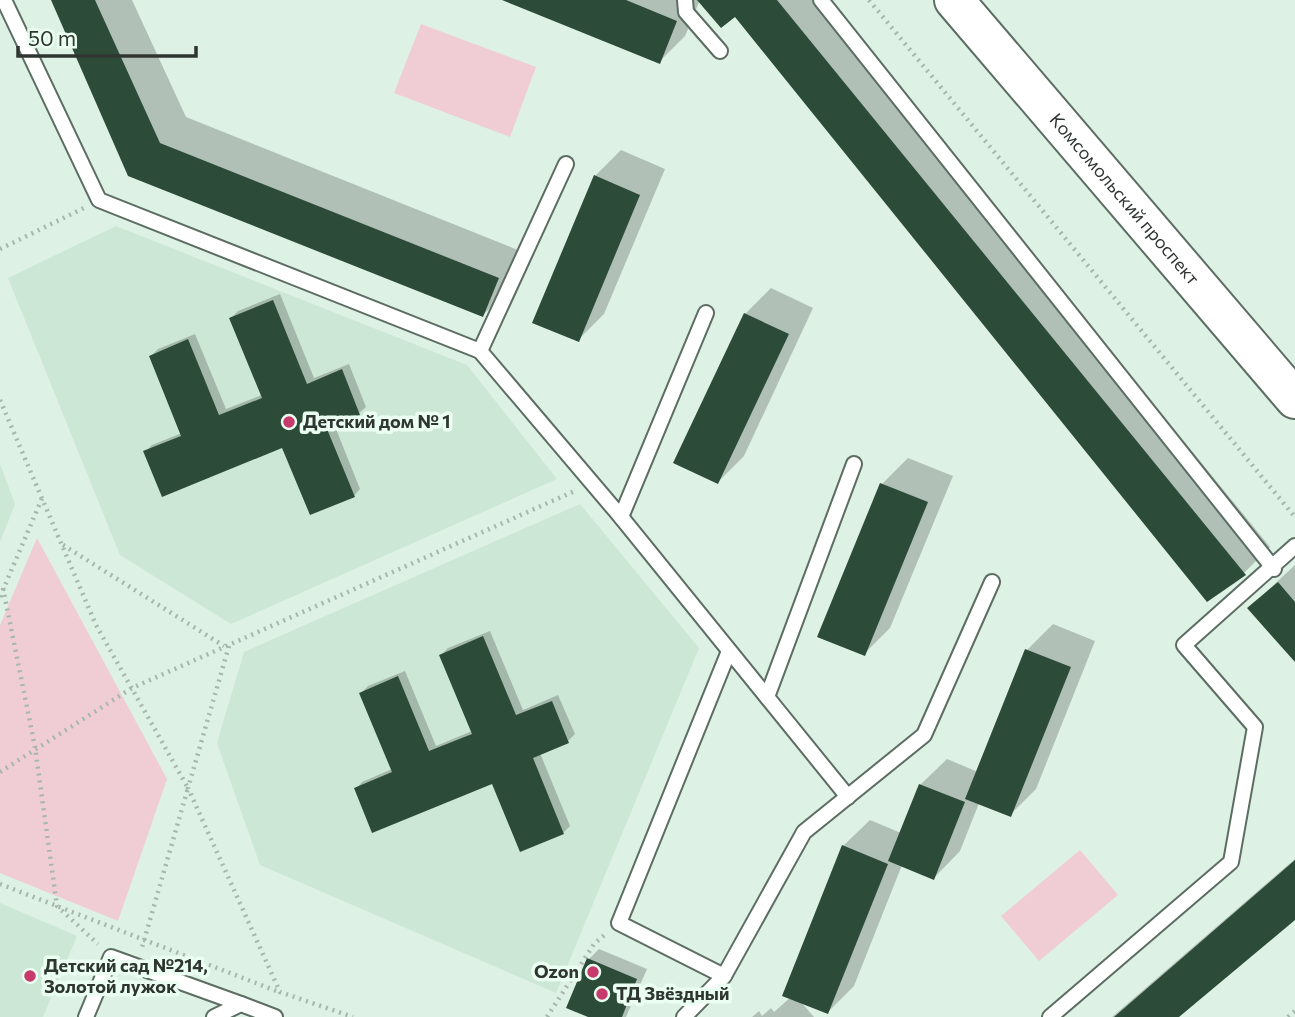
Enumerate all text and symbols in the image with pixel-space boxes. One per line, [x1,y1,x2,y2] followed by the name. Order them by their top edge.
[18,14,196,58] scale bar
[28,25,76,50] text: 50 m
[1046,108,1205,289] street label: Комсомольский проспект
[303,410,450,432] place label: Детский дом № 1
[281,414,297,430] marker: Детский дом № 1
[44,954,208,997] place label: Детский сад №214, Золотой лужок
[534,960,579,982] place label: Ozon
[585,964,601,980] marker: Ozon
[22,968,38,984] marker: Детский сад №214, Золотой лужок
[616,982,729,1004] place label: ТД Звёздный
[594,986,610,1002] marker: ТД Звёздный

